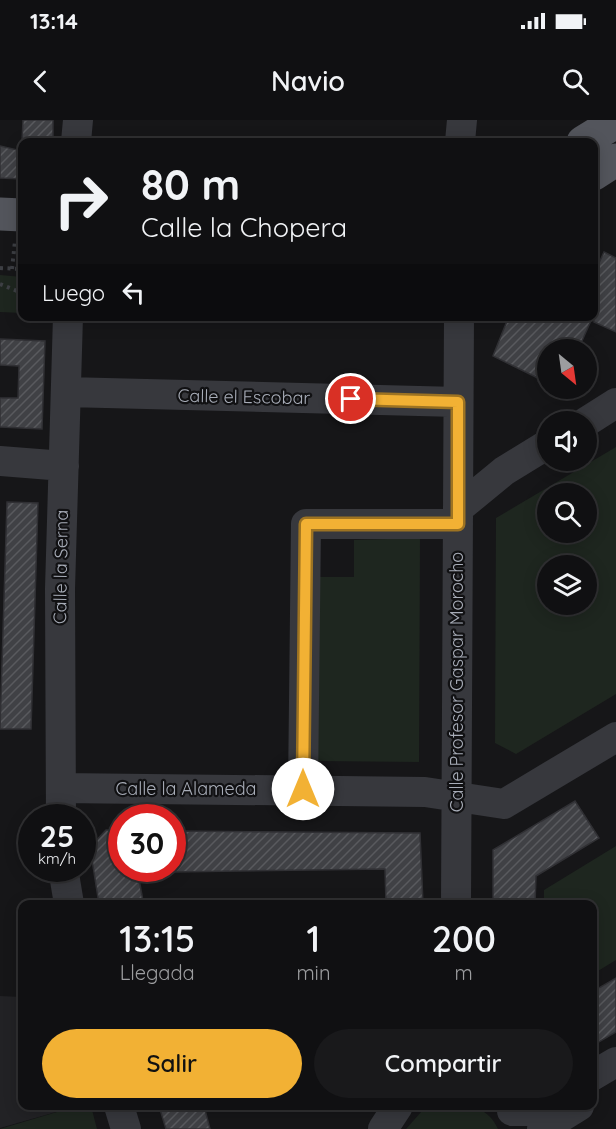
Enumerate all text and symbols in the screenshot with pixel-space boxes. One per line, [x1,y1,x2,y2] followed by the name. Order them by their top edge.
[30,7,78,35] text: 13:14
[271,64,345,98] text: Navio
[24,65,57,98] icon: back
[559,65,592,98] icon: search
[141,158,240,211] text: 80 m
[42,162,120,240] icon: right
[141,210,347,244] text: Calle la Chopera
[117,276,150,309] icon: left
[42,279,105,307] text: Luego
[537,339,597,399] north arrow
[537,339,597,615] map controls
[325,373,376,424] pin
[334,382,367,415] icon: arrive
[177,384,311,409] street label: Calle el Escobar
[537,411,597,471] button: sound
[537,483,597,543] button: search
[48,510,73,624] street label: Calle la Serna
[445,552,468,812] street label: Calle Profesor Gaspar Morocho
[537,555,597,615] button: layers
[271,757,335,821] position arrow
[116,777,256,800] street label: Calle la Alameda
[108,804,186,882] speed limit sign: 30
[40,817,74,855] text: 25
[38,849,76,868] text: km/h
[119,916,195,961] text: 13:15
[307,916,320,961] text: 1
[432,916,496,961] text: 200
[120,960,195,985] text: Llegada
[296,960,330,985] text: min
[455,960,473,985] text: m
[42,1029,302,1098] button: Salir
[314,1029,573,1098] button: Compartir

